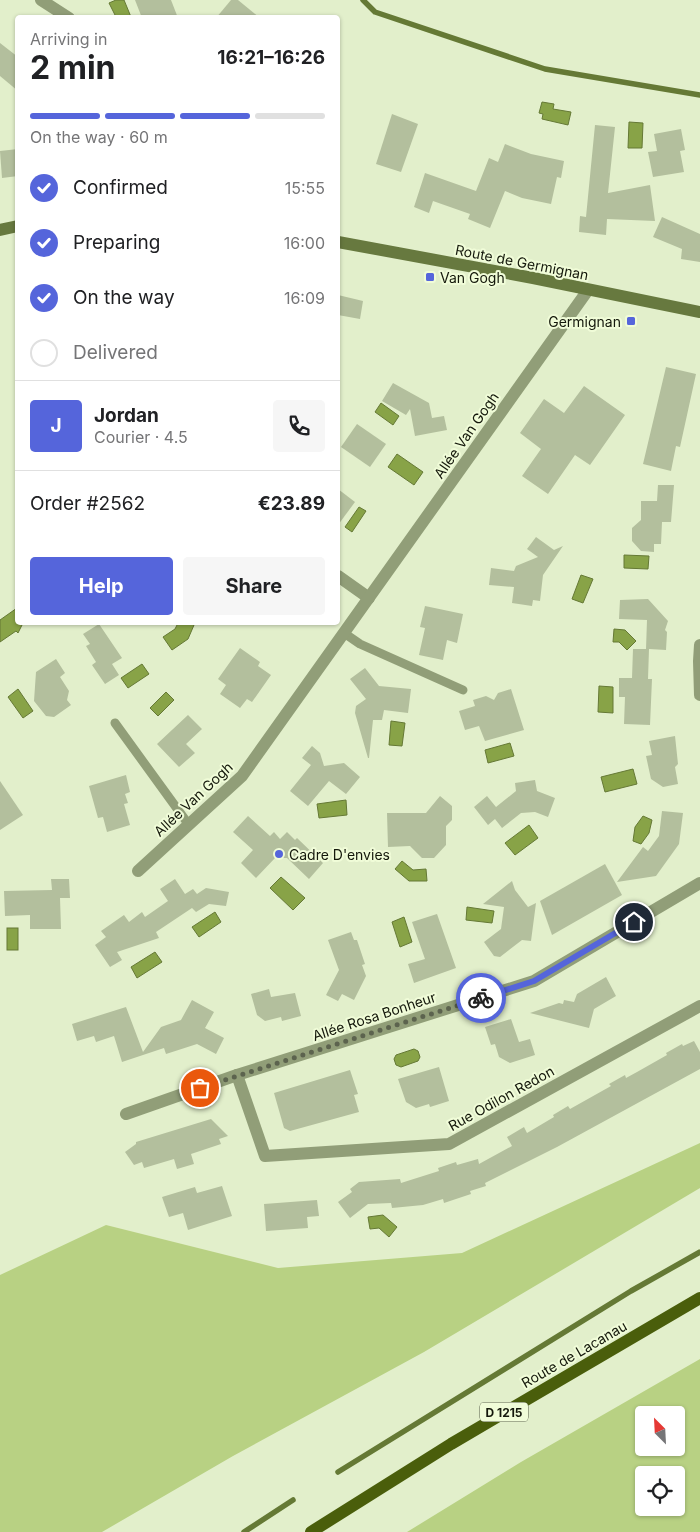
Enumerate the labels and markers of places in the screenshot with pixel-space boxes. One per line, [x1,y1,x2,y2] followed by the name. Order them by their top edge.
[440,269,505,286] place label: Van Gogh
[424,271,436,283] marker: Van Gogh
[548,313,621,330] place label: Germignan
[625,315,637,327] marker: Germignan
[289,846,390,863] place label: Cadre D'envies
[273,848,285,860] marker: Cadre D'envies
[613,901,655,943] pin
[179,1067,221,1109] pin

